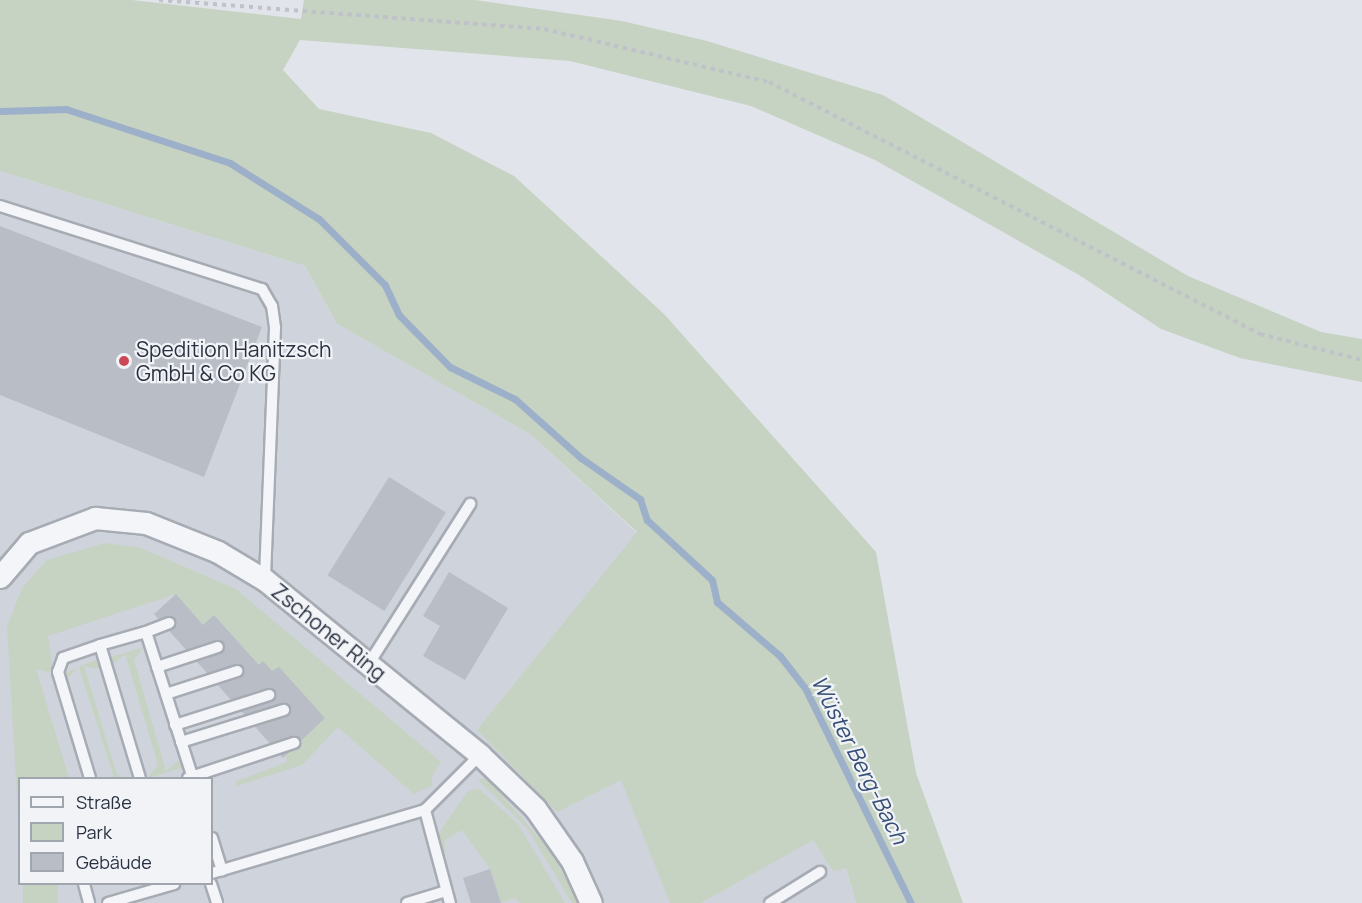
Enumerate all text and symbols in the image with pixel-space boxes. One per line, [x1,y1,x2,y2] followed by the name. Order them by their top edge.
[136,336,331,386] place label: Spedition Hanitzsch GmbH & Co KG
[117,354,131,368] marker: Spedition Hanitzsch GmbH & Co KG
[267,578,391,686] street label: Zschoner Ring
[805,672,913,848] water label: Wüster Berg-Bach
[18,777,213,885] legend
[76,790,132,814] text: Straße
[76,820,112,844] text: Park
[76,850,152,874] text: Gebäude

